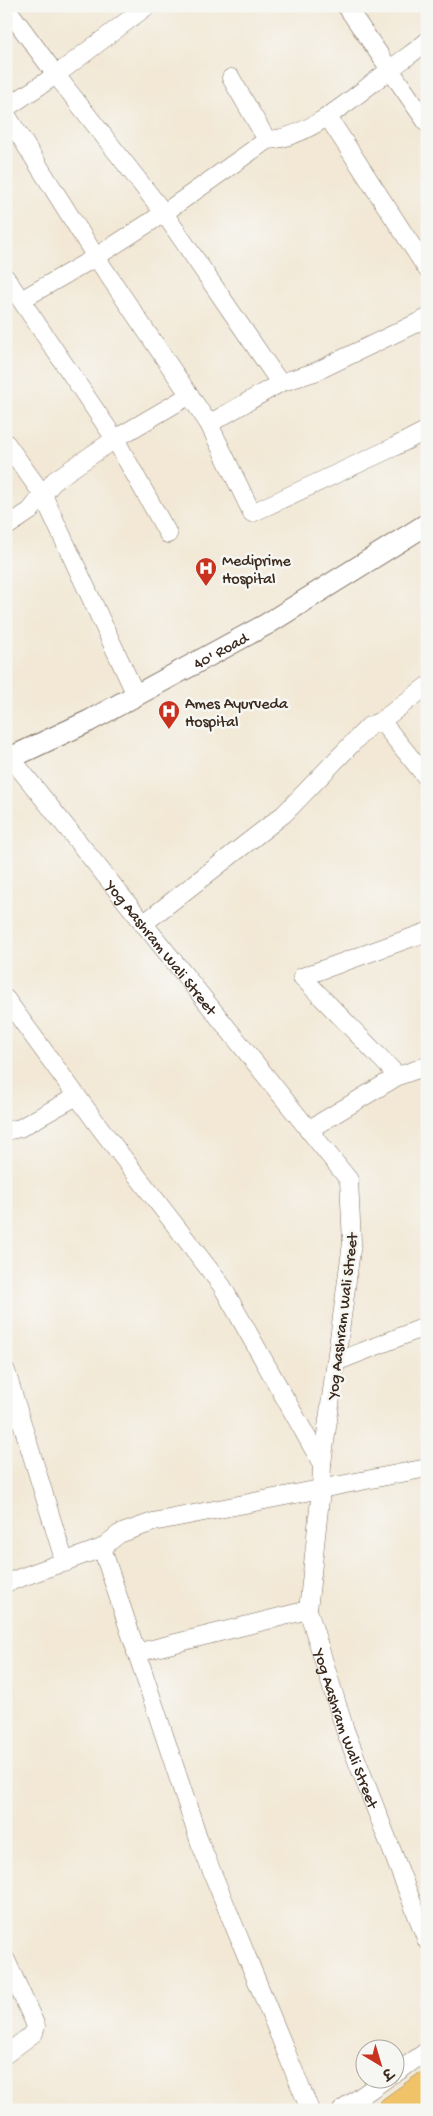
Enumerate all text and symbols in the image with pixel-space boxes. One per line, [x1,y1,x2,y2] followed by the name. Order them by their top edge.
[222,553,292,590] place label: Mediprime Hospital
[194,556,218,587] hospital icon: Mediprime Hospital
[191,629,254,675] street label: 40' Road
[185,696,289,733] place label: Ames Ayurveda Hospital
[157,699,181,730] hospital icon: Ames Ayurveda Hospital
[99,876,220,1021] street label: Yog Aashram Wali Street
[325,1231,364,1402] street label: Yog Aashram Wali Street
[307,1645,381,1813] street label: Yog Aashram Wali Street
[356,2038,406,2088] north arrow
[376,2061,397,2083] text: उ

